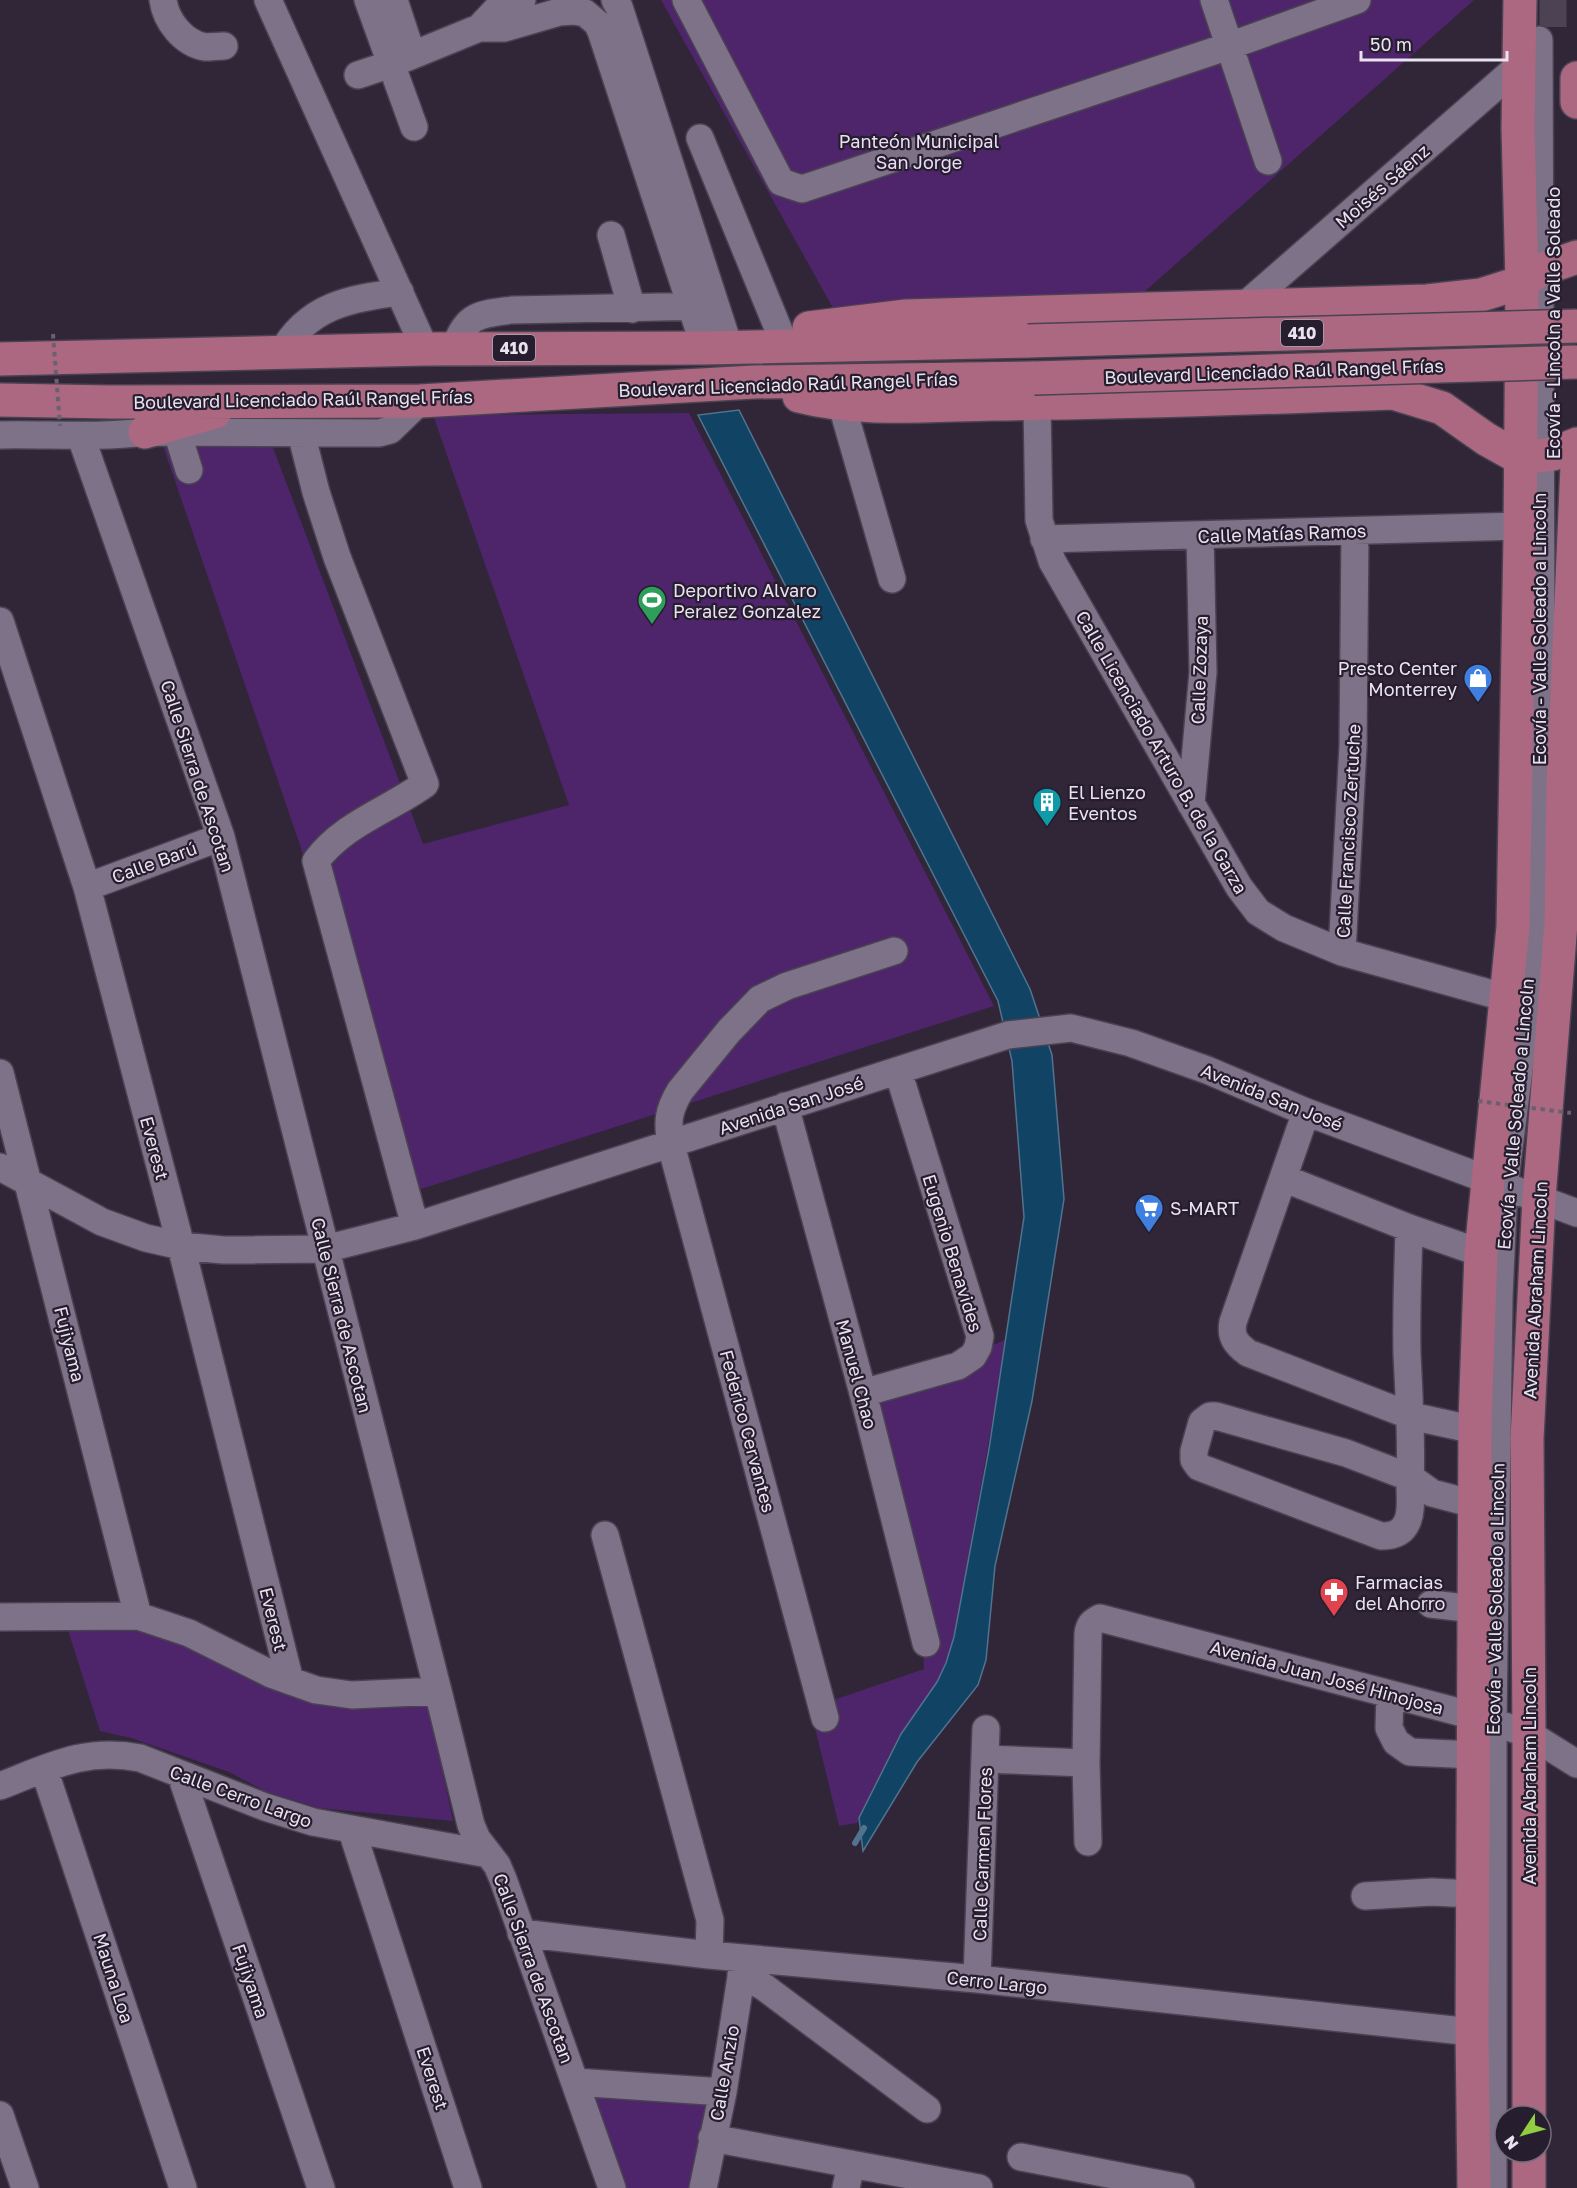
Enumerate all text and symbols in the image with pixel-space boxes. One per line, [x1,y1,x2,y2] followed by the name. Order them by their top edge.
[1361,24,1506,62] scale bar
[1370,33,1412,55] text: 50 m
[839,130,1000,173] park label: Panteón Municipal San Jorge
[1330,139,1434,233] street label: Moisés Sáenz
[1542,187,1564,459] street label: Ecovía - Lincoln a Valle Soleado
[1281,320,1323,346] road number: 410
[493,335,535,361] road number: 410
[1104,354,1444,388] street label: Boulevard Licenciado Raúl Rangel Frías
[618,367,958,401] street label: Boulevard Licenciado Raúl Rangel Frías
[133,385,473,413] street label: Boulevard Licenciado Raúl Rangel Frías
[1528,493,1550,765] street label: Ecovía - Valle Soleado a Lincoln
[1197,519,1367,547] street label: Calle Matías Ramos
[673,579,821,622] place label: Deportivo Alvaro Peralez Gonzalez
[636,584,668,626] sports icon: Deportivo Alvaro Peralez Gonzalez
[1072,606,1252,898] street label: Calle Licenciado Arturo B. de la Garza
[1186,615,1212,725] street label: Calle Zozaya
[1338,657,1457,700] place label: Presto Center Monterrey
[1462,662,1494,704] shop icon: Presto Center Monterrey
[157,677,239,875] street label: Calle Sierra de Ascotan
[1331,723,1365,939] street label: Calle Francisco Zertuche
[1068,781,1146,824] place label: El Lienzo Eventos
[1031,786,1063,828] building icon: El Lienzo Eventos
[108,836,200,888] street label: Calle Barú
[1492,977,1538,1251] street label: Ecovía - Valle Soleado a Lincoln
[1198,1059,1346,1135] street label: Avenida San José
[716,1071,866,1139] street label: Avenida San José
[136,1114,174,1182] street label: Everest
[919,1171,987,1335] street label: Eugenio Benavides
[1518,1180,1552,1400] street label: Avenida Abraham Lincoln
[1133,1192,1165,1234] supermarket icon: S-MART
[1170,1197,1239,1219] place label: S-MART
[307,1215,377,1415] street label: Calle Sierra de Ascotan
[50,1304,90,1384] street label: Fujiyama
[832,1317,882,1431] street label: Manuel Chao
[716,1347,780,1515] street label: Federico Cervantes
[1482,1463,1508,1735] street label: Ecovía - Valle Soleado a Lincoln
[1355,1571,1445,1614] place label: Farmacias del Ahorro
[1318,1576,1350,1618] pharmacy icon: Farmacias del Ahorro
[255,1585,293,1653] street label: Everest
[1208,1635,1446,1719] street label: Avenida Juan José Hinojosa
[1518,1667,1540,1885] street label: Avenida Abraham Lincoln
[167,1760,315,1832] street label: Calle Cerro Largo
[968,1767,996,1941] street label: Calle Carmen Flores
[489,1870,579,2066] street label: Calle Sierra de Ascotan
[89,1930,139,2026] street label: Mauna Loa
[228,1941,274,2021] street label: Fujiyama
[946,1966,1048,1998] street label: Cerro Largo
[705,2024,743,2122] street label: Calle Anzio
[412,2044,454,2112] street label: Everest
[1493,2104,1553,2164] north arrow
[1499,2132,1523,2154] text: N

